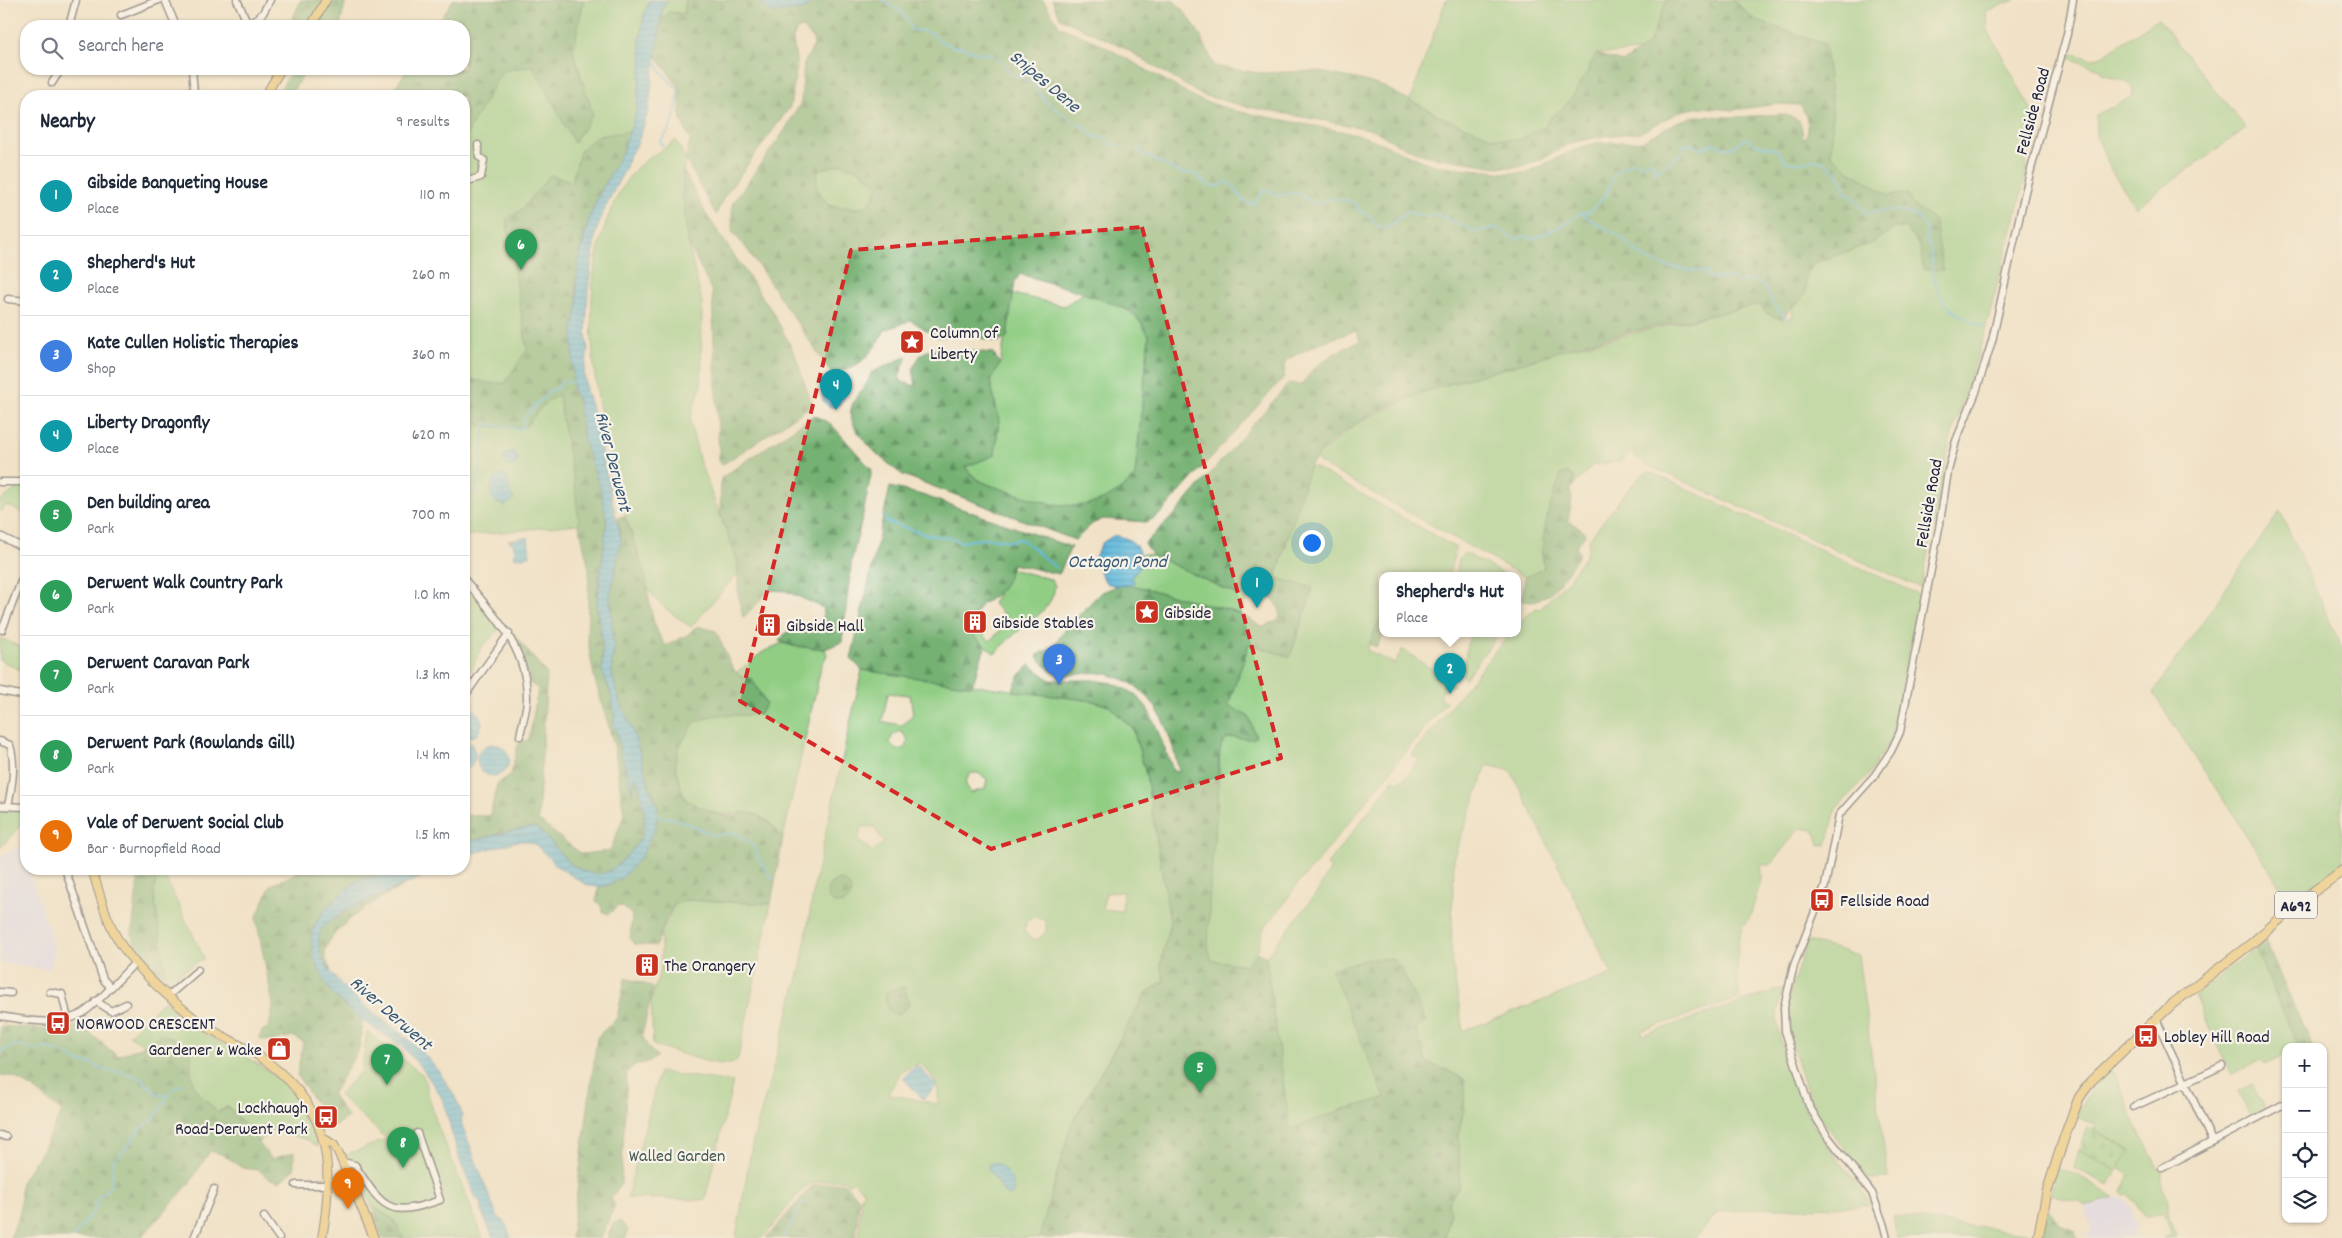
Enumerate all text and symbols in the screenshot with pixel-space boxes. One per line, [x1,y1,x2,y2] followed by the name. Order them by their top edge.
[20,20,470,75] search box
[38,34,66,62] icon: search
[78,34,164,61] text: Search here
[1002,45,1086,122] water label: Snipes Dene
[2011,65,2058,158] street label: Fellside Road
[40,108,95,138] text: Nearby
[396,111,450,134] text: 9 results
[87,171,268,198] text: Gibside Banqueting House
[54,184,58,207] text: 1
[420,184,450,207] text: 110 m
[87,198,119,221] text: Place
[505,229,537,270] pin: 6
[87,251,195,278] text: Shepherd's Hut
[53,264,60,287] text: 2
[412,264,450,287] text: 260 m
[87,278,119,301] text: Place
[930,322,999,368] place label: Column of Liberty
[899,329,925,355] place icon: Column of Liberty
[87,331,298,358] text: Kate Cullen Holistic Therapies
[52,344,60,367] text: 3
[412,344,450,367] text: 360 m
[87,358,116,381] text: Shop
[820,369,852,410] pin: 4
[586,409,638,517] water label: River Derwent
[87,411,209,438] text: Liberty Dragonfly
[53,424,59,447] text: 4
[412,424,450,447] text: 620 m
[87,438,119,461] text: Place
[1910,457,1951,550] street label: Fellside Road
[87,491,210,518] text: Den building area
[52,504,60,527] text: 5
[412,504,450,527] text: 700 m
[87,518,114,541] text: Park
[1299,530,1325,556] your location
[1067,550,1169,577] water label: Octagon Pond
[1241,567,1273,608] pin: 1
[87,571,283,598] text: Derwent Walk Country Park
[1379,572,1521,637] popup
[1396,580,1504,607] text: Shepherd's Hut
[52,584,60,607] text: 6
[414,584,450,607] text: 1.0 km
[87,598,114,621] text: Park
[1134,599,1160,625] place icon: Gibside
[1164,602,1211,627] place label: Gibside
[1396,607,1428,630] text: Place
[962,609,988,635] building icon: Gibside Stables
[756,612,782,638] building icon: Gibside Hall
[992,612,1094,637] place label: Gibside Stables
[786,615,864,640] place label: Gibside Hall
[1043,644,1075,685] pin: 3
[87,651,250,678] text: Derwent Caravan Park
[1434,653,1466,694] pin: 2
[53,664,59,687] text: 7
[416,664,450,687] text: 1.3 km
[87,678,114,701] text: Park
[87,731,295,758] text: Derwent Park (Rowlands Gill)
[53,744,59,767] text: 8
[416,744,450,767] text: 1.4 km
[87,758,114,781] text: Park
[87,811,284,838] text: Vale of Derwent Social Club
[52,824,60,847] text: 9
[415,824,450,847] text: 1.5 km
[87,838,221,861] text: Bar · Burnopfield Road
[1809,887,1835,913] bus stop icon: Fellside Road
[1840,890,1930,915] place label: Fellside Road
[2275,892,2317,918] road number: A692
[634,952,660,978] building icon: The Orangery
[664,955,756,980] place label: The Orangery
[342,971,439,1060] water label: River Derwent
[45,1010,71,1036] bus stop icon: NORWOOD CRESCENT
[76,1013,215,1038] place label: NORWOOD CRESCENT
[2133,1023,2159,1049] bus stop icon: Lobley Hill Road
[2164,1026,2270,1051] place label: Lobley Hill Road
[266,1036,292,1062] shop icon: Gardener & Wake
[148,1039,262,1064] place label: Gardener & Wake
[2282,1043,2327,1223] map controls
[2282,1043,2327,1088] button: +
[371,1044,403,1085] pin: 7
[1184,1052,1216,1093] pin: 5
[2282,1088,2327,1133] button: −
[175,1097,308,1143] place label: Lockhaugh Road-Derwent Park
[313,1104,339,1130] bus stop icon: Lockhaugh Road-Derwent Park
[387,1127,419,1168] pin: 8
[2282,1133,2327,1178] button: locate
[629,1145,725,1170] park label: Walled Garden
[332,1168,364,1209] pin: 9
[2282,1178,2327,1223] button: layers

